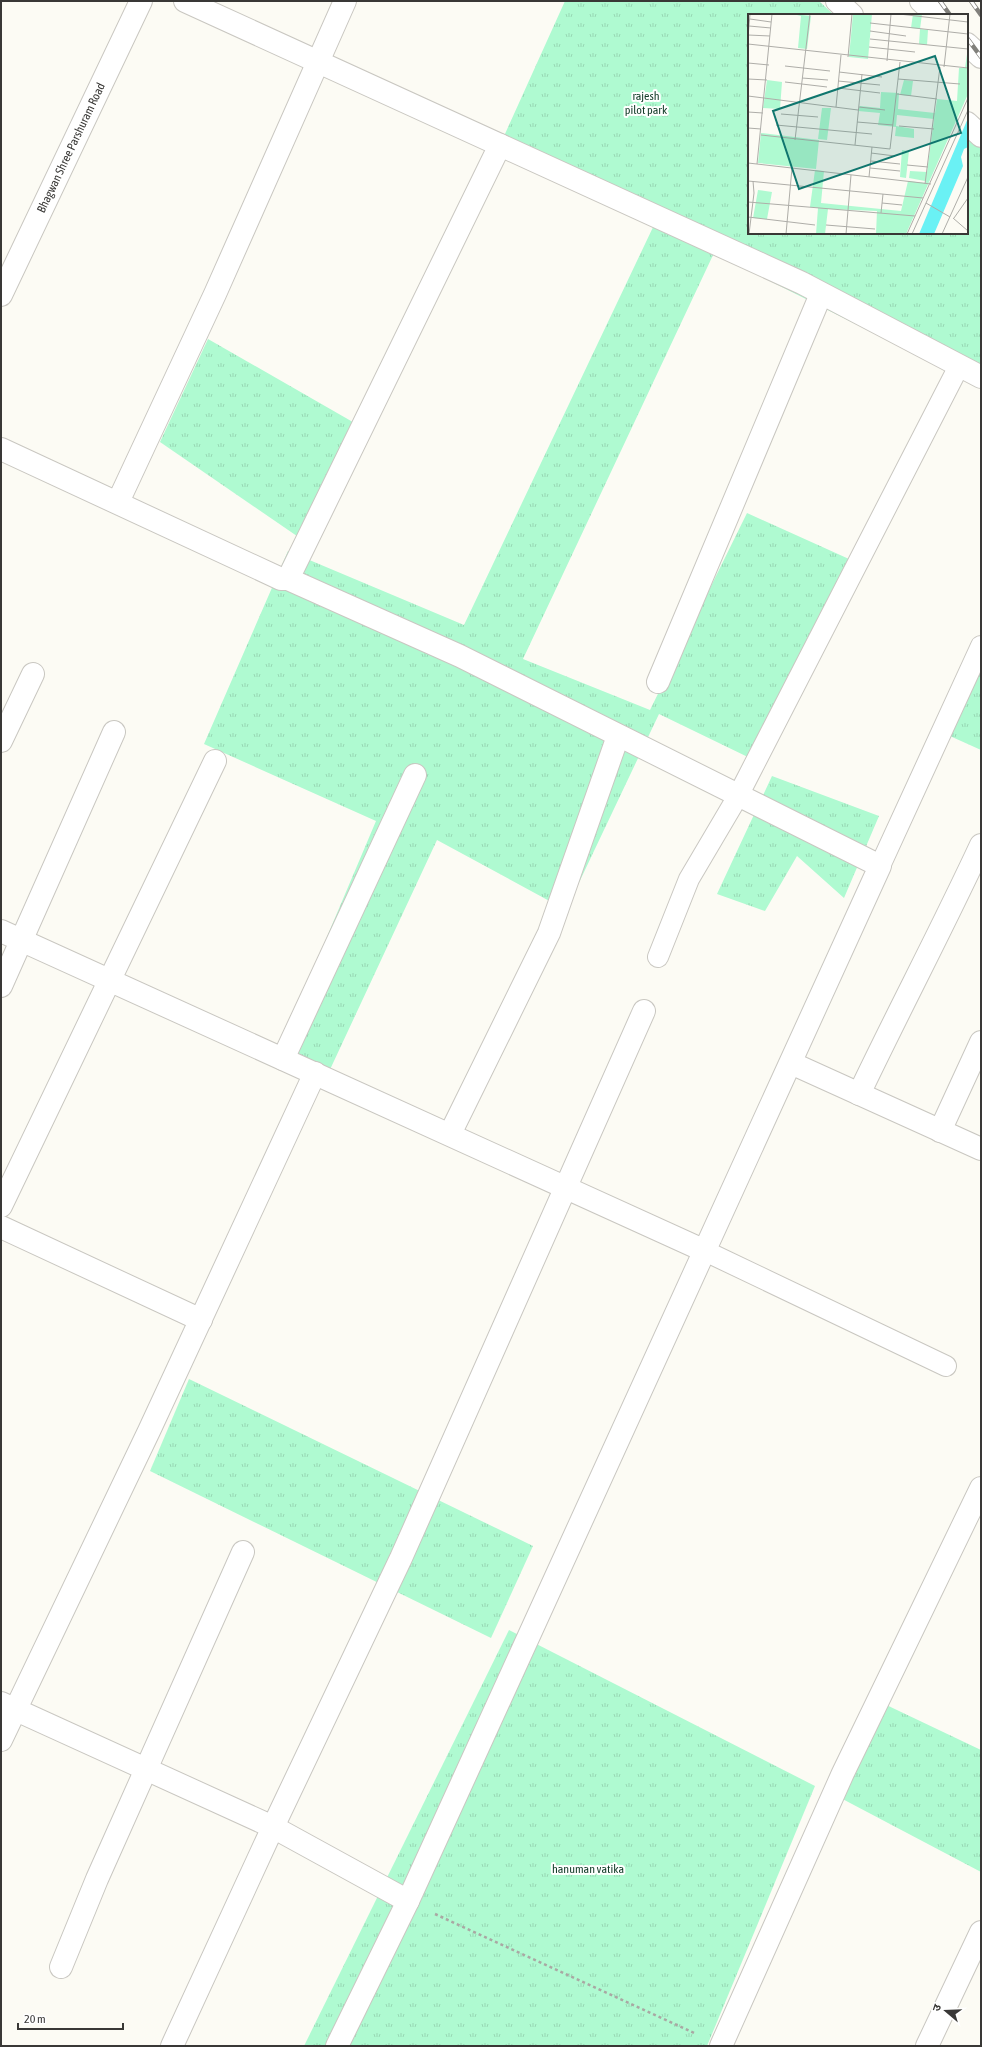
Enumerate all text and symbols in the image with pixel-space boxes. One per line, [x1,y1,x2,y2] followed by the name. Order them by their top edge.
[748,14,968,234] inset map
[34,81,108,215] street label: Bhagwan Shree Parshuram Road
[625,89,668,117] park label: rajesh pilot park
[552,1862,624,1876] park label: hanuman vatika
[926,1991,966,2031] north arrow
[930,2002,943,2013] text: उ
[18,2005,123,2031] scale bar
[24,2012,46,2026] text: 20 m

